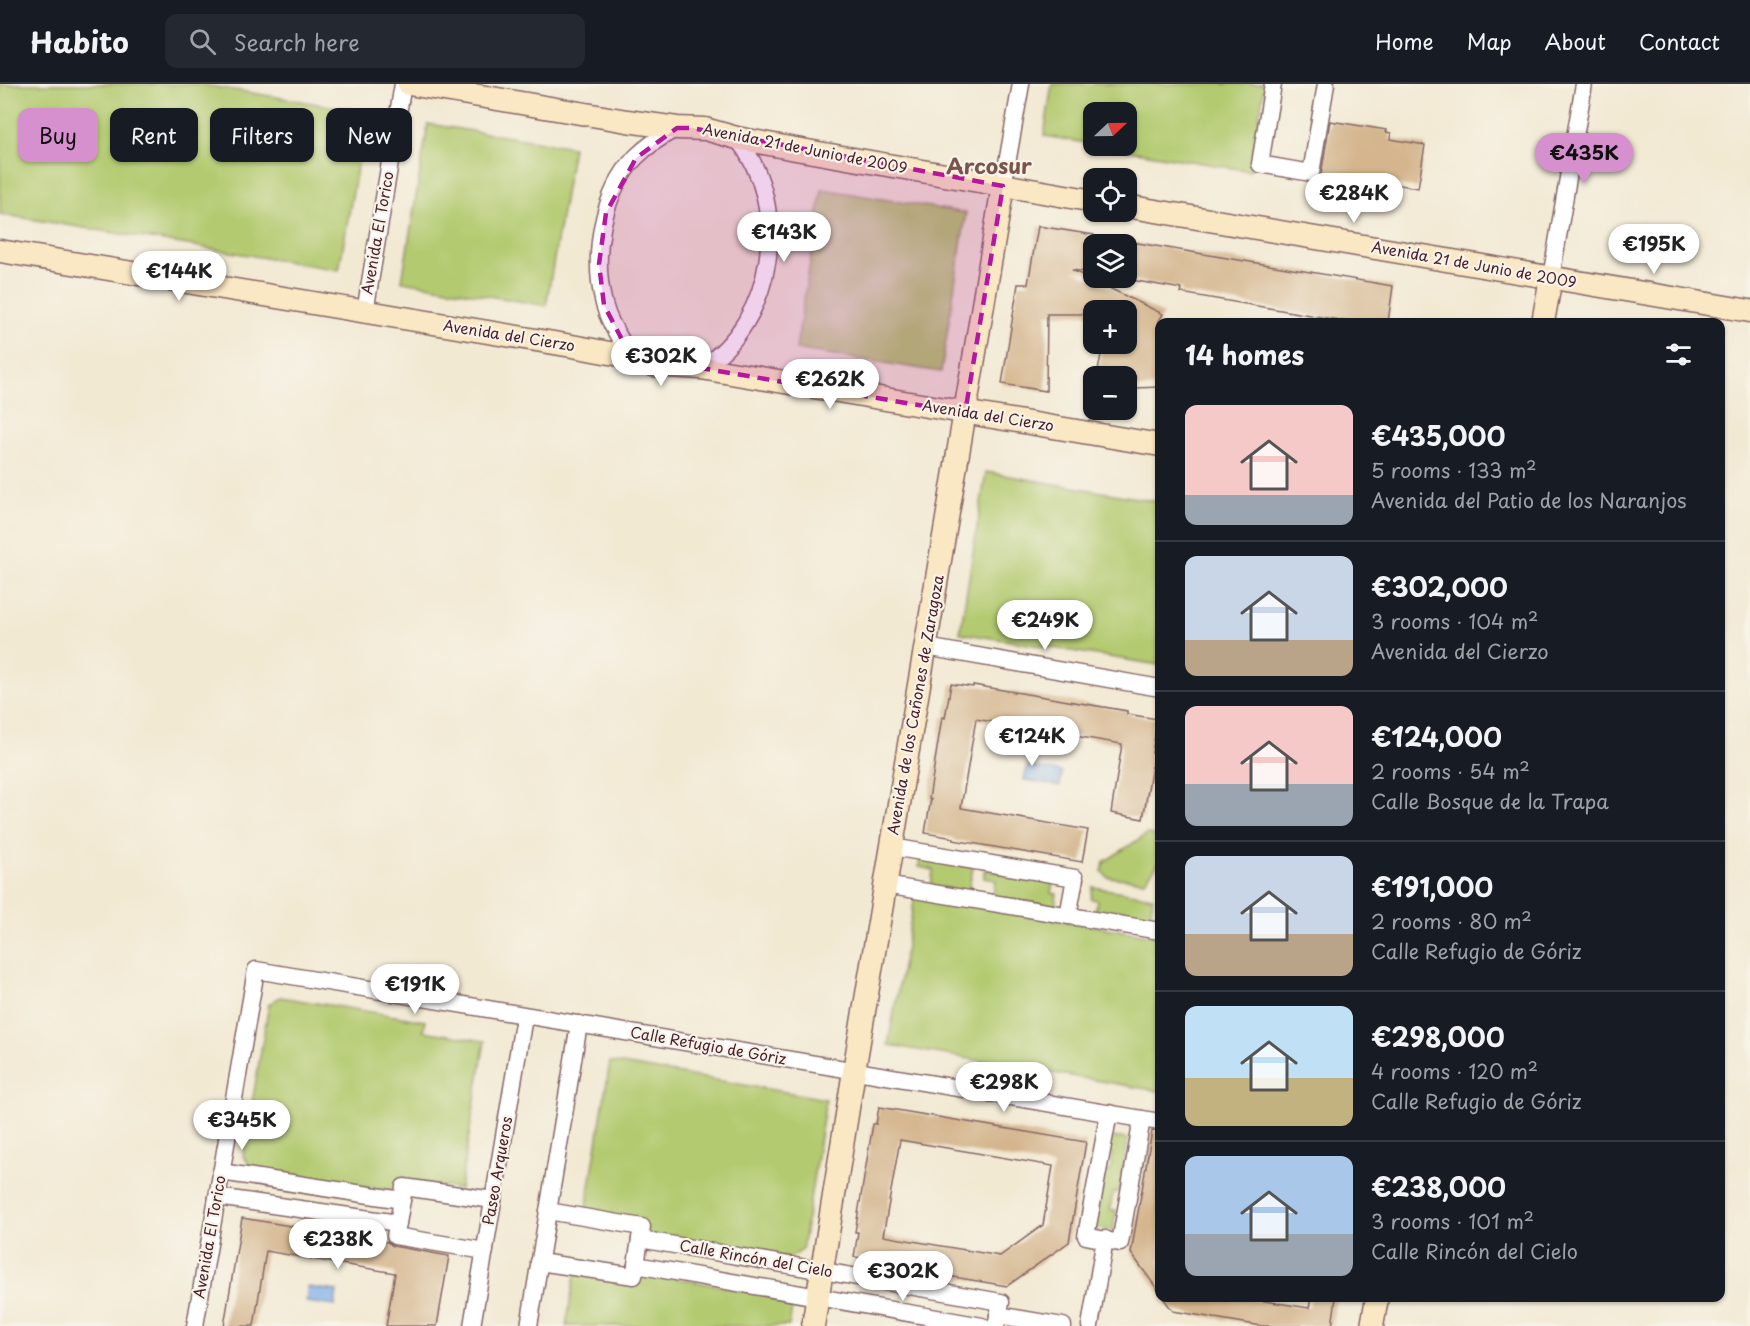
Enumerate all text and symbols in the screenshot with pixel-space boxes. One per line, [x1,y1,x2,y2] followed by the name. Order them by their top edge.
[165,14,585,68] search box
[30,20,129,63] text: Habito
[186,25,219,58] icon: search
[234,25,360,58] text: Search here
[1375,25,1434,57] text: Home
[1467,25,1512,57] text: Map
[1545,25,1606,57] text: About
[1639,25,1720,57] text: Contact
[1083,102,1137,156] north arrow
[1083,102,1137,420] map controls
[18,108,98,162] chip: Buy
[110,108,198,162] chip: Rent
[210,108,314,162] chip: Filters
[326,108,412,162] chip: New
[701,116,909,179] street label: Avenida 21 de Junio de 2009
[1542,133,1626,184] pin: €435K
[1549,137,1619,167] text: €435K
[946,149,1032,181] district label: Arcosur
[1083,168,1137,222] button: locate
[354,169,399,296] street label: Avenida El Torico
[1312,173,1396,224] pin: €284K
[1319,177,1389,207] text: €284K
[742,212,826,263] pin: €143K
[751,216,817,246] text: €143K
[1612,224,1696,275] pin: €195K
[1622,228,1686,258] text: €195K
[1083,234,1137,288] button: layers
[1370,234,1579,293] street label: Avenida 21 de Junio de 2009
[137,251,221,302] pin: €144K
[146,255,212,285] text: €144K
[1083,300,1137,354] button: +
[442,313,577,356] street label: Avenida del Cierzo
[1185,335,1304,374] text: 14 homes
[619,336,703,387] pin: €302K
[1662,338,1695,371] icon: filters
[625,340,697,370] text: €302K
[788,359,872,410] pin: €262K
[795,363,865,393] text: €262K
[1083,366,1137,420] button: −
[921,393,1056,436] street label: Avenida del Cierzo
[1371,416,1506,455] text: €435,000
[1233,429,1305,501] icon: home
[1371,455,1537,485] text: 5 rooms · 133 m²
[1371,485,1687,515] text: Avenida del Patio de los Naranjos
[1371,567,1508,606] text: €302,000
[880,572,949,837] street label: Avenida de los Cañones de Zaragoza
[1233,580,1305,652] icon: home
[1003,600,1087,651] pin: €249K
[1011,604,1079,634] text: €249K
[1371,606,1538,636] text: 3 rooms · 104 m²
[1371,636,1549,666] text: Avenida del Cierzo
[990,716,1074,767] pin: €124K
[1371,717,1502,756] text: €124,000
[999,720,1065,750] text: €124K
[1233,730,1305,802] icon: home
[1371,756,1530,786] text: 2 rooms · 54 m²
[1371,786,1609,816] text: Calle Bosque de la Trapa
[1371,867,1493,906] text: €191,000
[1233,880,1305,952] icon: home
[1371,906,1532,936] text: 2 rooms · 80 m²
[1371,936,1582,966] text: Calle Refugio de Góriz
[373,964,457,1015] pin: €191K
[384,968,446,998] text: €191K
[1371,1017,1505,1056] text: €298,000
[629,1019,788,1070] street label: Calle Refugio de Góriz
[1233,1030,1305,1102] icon: home
[1371,1056,1538,1086] text: 4 rooms · 120 m²
[962,1062,1046,1113] pin: €298K
[969,1066,1039,1096] text: €298K
[1371,1086,1582,1116] text: Calle Refugio de Góriz
[200,1100,284,1151] pin: €345K
[207,1104,277,1134] text: €345K
[476,1114,517,1227] street label: Paseo Arqueros
[1371,1167,1506,1206] text: €238,000
[186,1173,231,1300] street label: Avenida El Torico
[1233,1180,1305,1252] icon: home
[1371,1206,1534,1236] text: 3 rooms · 101 m²
[296,1219,380,1270] pin: €238K
[303,1223,373,1253] text: €238K
[678,1233,835,1282] street label: Calle Rincón del Cielo
[1371,1236,1578,1266] text: Calle Rincón del Cielo
[861,1251,945,1302] pin: €302K
[867,1255,939,1285] text: €302K

